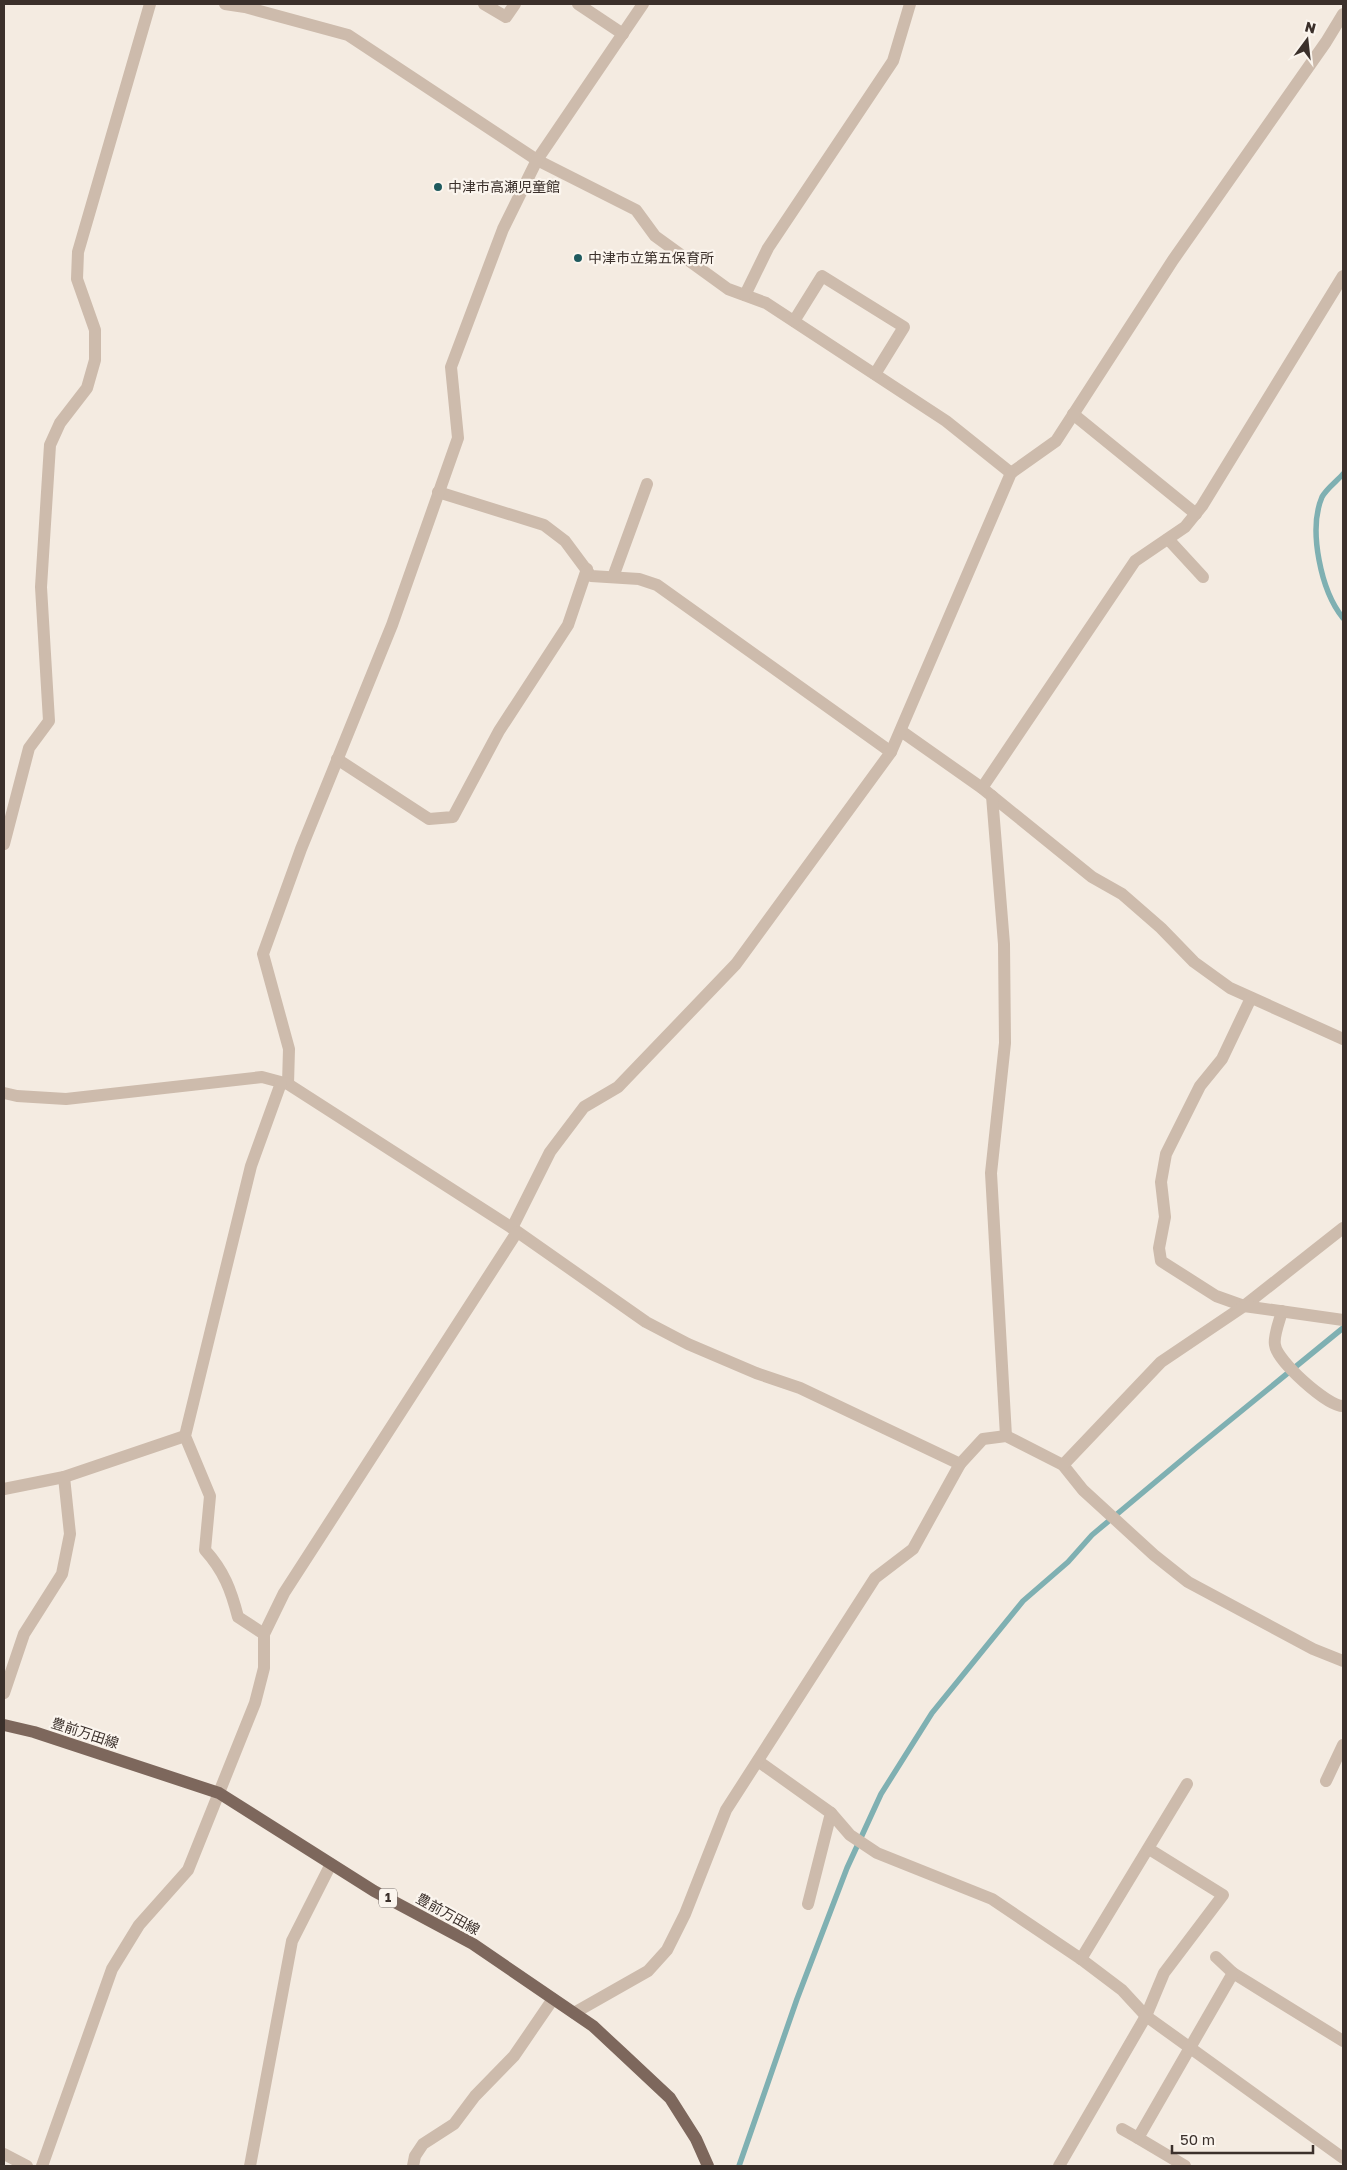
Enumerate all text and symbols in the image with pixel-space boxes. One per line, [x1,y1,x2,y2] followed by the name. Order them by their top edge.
[1282,15,1332,65] north arrow
[1303,17,1318,37] text: N
[448,178,560,195] place label: 中津市高瀬児童館
[432,181,444,193] marker: 中津市高瀬児童館
[588,249,714,266] place label: 中津市立第五保育所
[572,252,584,264] marker: 中津市立第五保育所
[49,1714,121,1751] street label: 豊前万田線
[379,1889,397,1908] road number: 1
[414,1889,483,1938] street label: 豊前万田線
[1172,2122,1313,2154] scale bar
[1180,2130,1215,2148] text: 50 m

